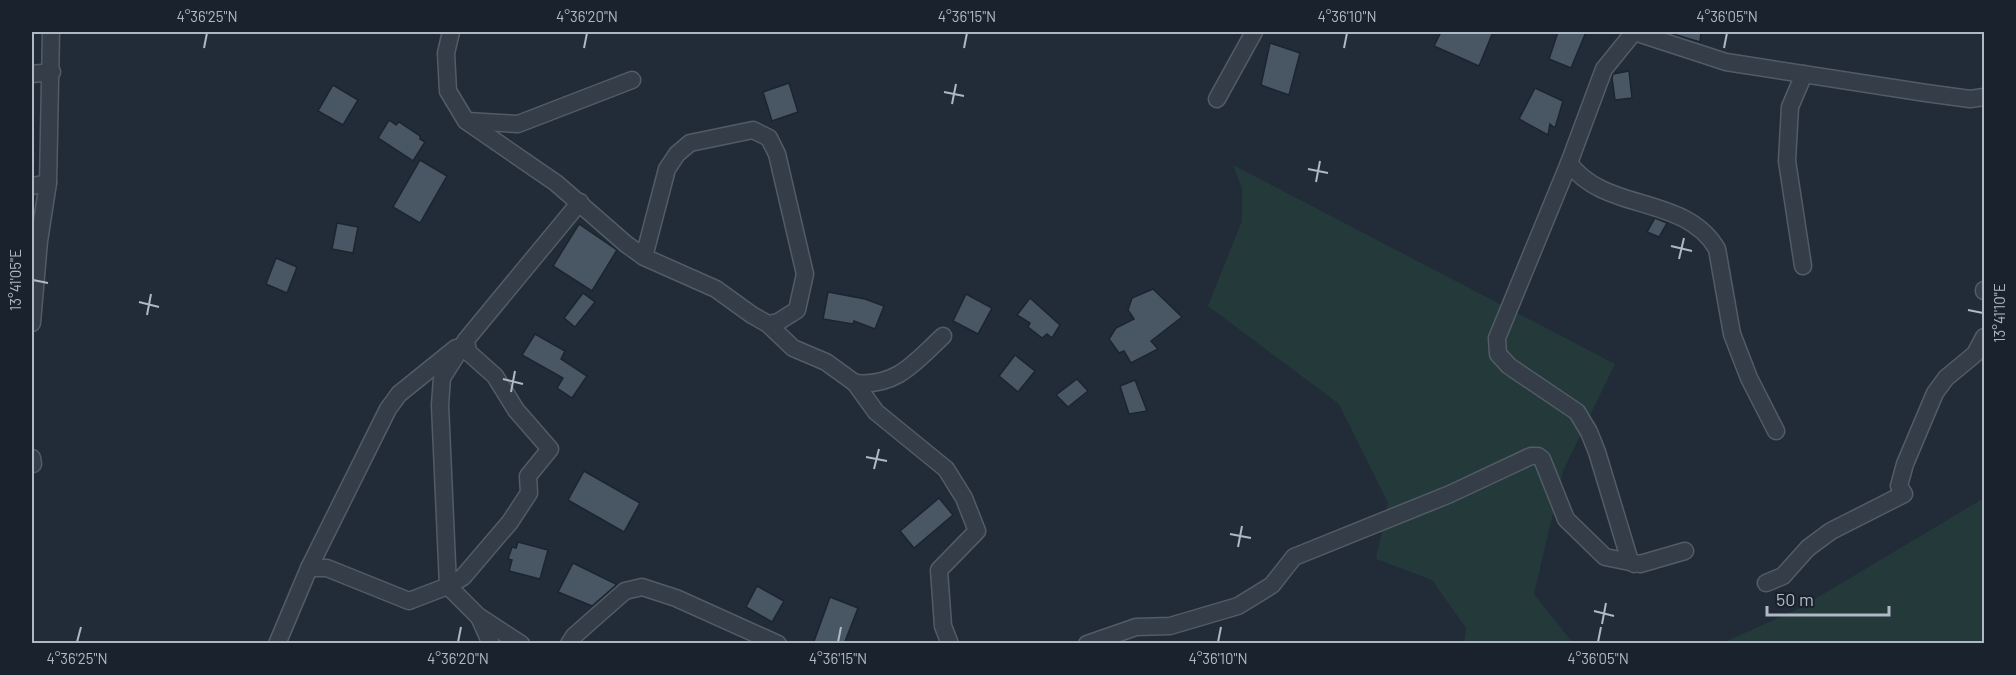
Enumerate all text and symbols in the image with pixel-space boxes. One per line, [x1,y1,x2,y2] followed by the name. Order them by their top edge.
[176,7,238,25] text: 4°36'25"N
[556,7,618,25] text: 4°36'20"N
[938,7,996,25] text: 4°36'15"N
[1317,7,1377,25] text: 4°36'10"N
[1696,7,1758,25] text: 4°36'05"N
[6,249,24,311] text: 13°41'05"E
[1990,283,2008,343] text: 13°41'10"E
[1767,579,1888,617] scale bar
[1776,588,1814,610] text: 50 m
[46,649,108,667] text: 4°36'25"N
[427,649,489,667] text: 4°36'20"N
[809,649,867,667] text: 4°36'15"N
[1188,649,1248,667] text: 4°36'10"N
[1567,649,1629,667] text: 4°36'05"N

